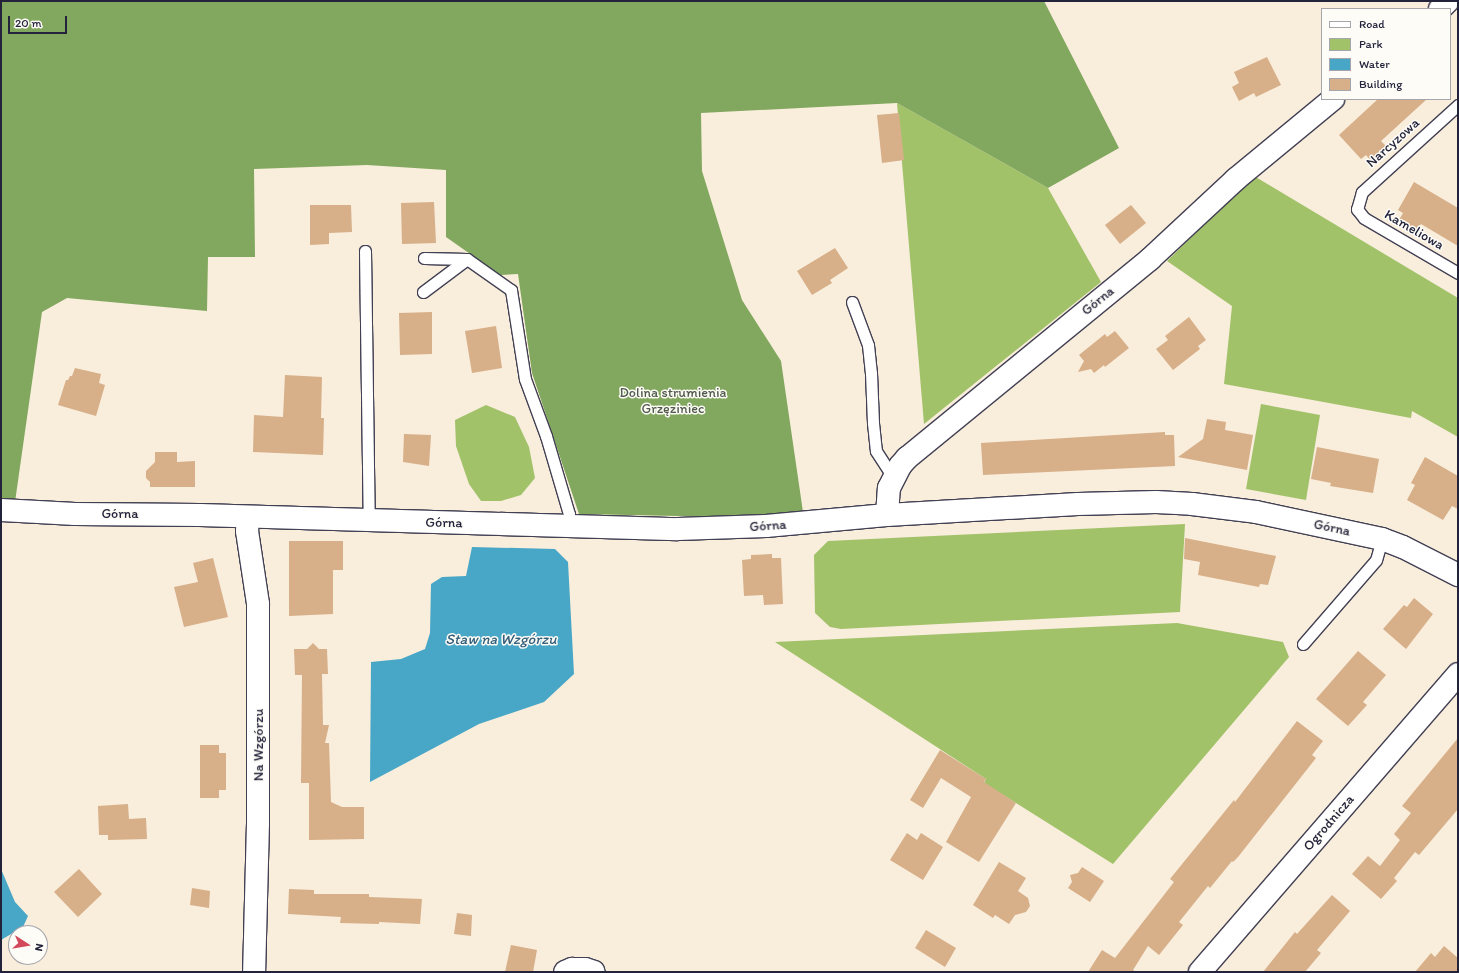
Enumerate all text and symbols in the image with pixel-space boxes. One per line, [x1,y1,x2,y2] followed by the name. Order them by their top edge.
[10,8,69,34] scale bar
[1321,8,1451,100] legend
[15,16,42,30] text: 20 m
[1359,17,1385,31] text: Road
[1359,37,1383,51] text: Park
[1359,57,1390,71] text: Water
[1359,77,1402,91] text: Building
[1363,115,1423,171] street label: Narcyzowa
[1381,206,1447,254] street label: Kameliowa
[1078,283,1118,319] street label: Górna
[620,385,726,418] park label: Dolina strumienia Grzęziniec
[101,506,139,522] street label: Górna
[425,514,463,532] street label: Górna
[749,516,787,536] street label: Górna
[1312,516,1352,540] street label: Górna
[445,631,557,649] water label: Staw na Wzgórzu
[251,709,267,781] street label: Na Wzgórzu
[1300,791,1358,855] street label: Ogrodnicza
[8,925,48,965] north arrow
[32,942,46,952] text: N

